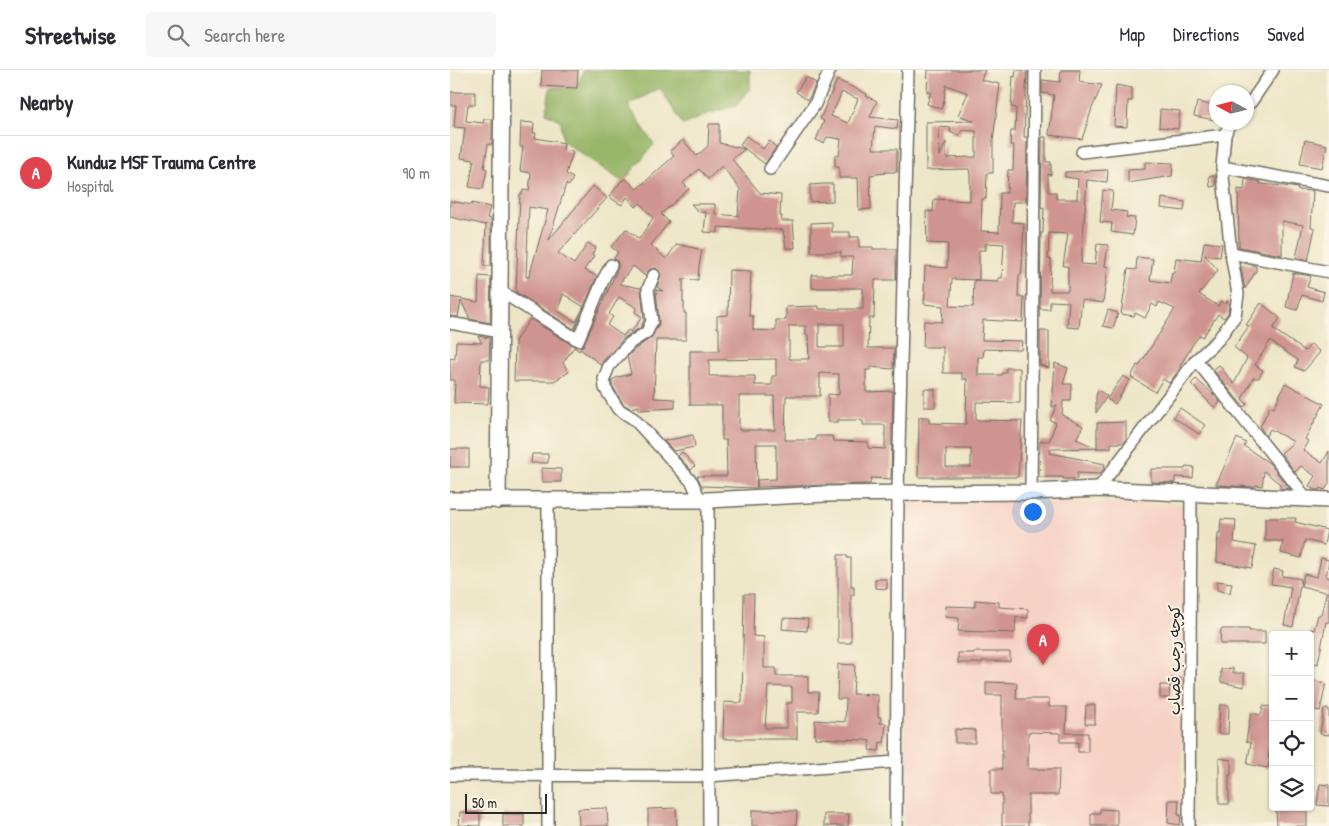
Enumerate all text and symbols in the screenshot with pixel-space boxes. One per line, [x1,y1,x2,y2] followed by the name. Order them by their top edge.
[146,12,496,57] search box
[25,19,116,51] text: Streetwise
[164,21,192,49] icon: search
[204,22,285,48] text: Search here
[1120,22,1145,47] text: Map
[1173,22,1239,47] text: Directions
[1267,22,1304,47] text: Saved
[1209,85,1254,130] north arrow
[20,88,73,117] text: Nearby
[67,149,256,175] text: Kunduz MSF Trauma Centre
[32,162,40,184] text: A
[402,162,430,184] text: 90 m
[67,175,114,197] text: Hospital
[1020,499,1046,525] your location
[1163,605,1185,715] street label: کوچه رجب قصاب
[1027,624,1059,665] pin: A
[1269,631,1314,811] map controls
[1269,631,1314,676] button: +
[1269,676,1314,721] button: −
[1269,721,1314,766] button: locate
[1269,766,1314,811] button: layers
[465,791,548,814] scale bar
[472,793,497,812] text: 50 m

